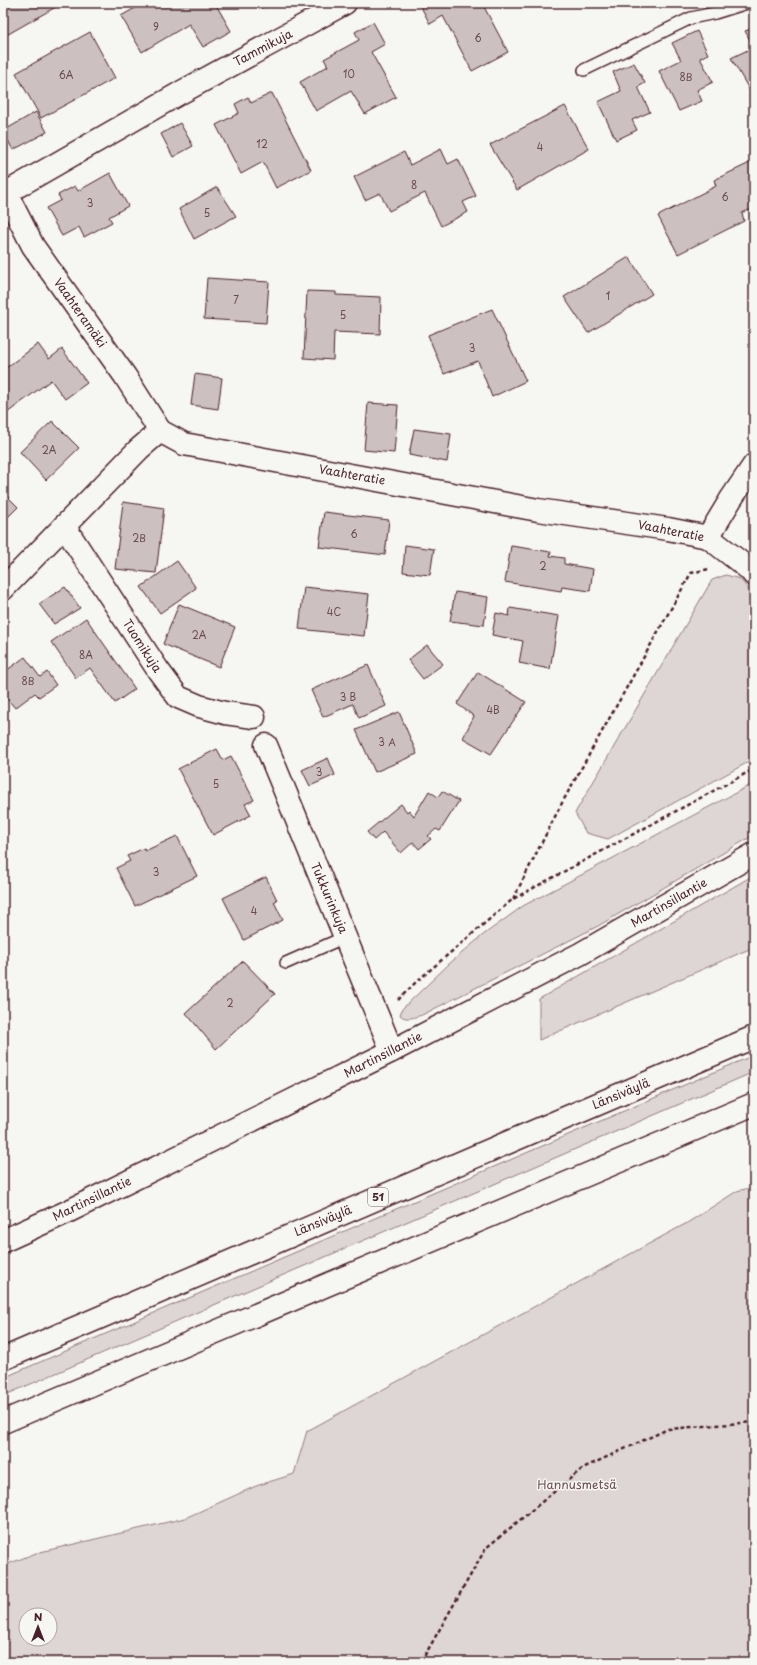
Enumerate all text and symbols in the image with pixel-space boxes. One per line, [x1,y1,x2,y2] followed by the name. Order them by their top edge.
[153,19,159,34] house number: 9
[230,24,296,70] street label: Tammikuja
[474,30,482,45] house number: 6
[343,66,355,81] house number: 10
[59,67,74,82] house number: 6A
[680,69,692,84] house number: 8B
[256,136,268,151] house number: 12
[537,139,544,154] house number: 4
[411,177,417,192] house number: 8
[721,189,729,204] house number: 6
[87,195,93,210] house number: 3
[204,205,210,220] house number: 5
[50,274,112,351] street label: Vaahteramäki
[606,288,610,303] house number: 1
[233,292,239,307] house number: 7
[340,307,346,322] house number: 5
[469,340,475,355] house number: 3
[42,442,57,457] house number: 2A
[317,459,387,489] street label: Vaahteratie
[636,515,706,545] street label: Vaahteratie
[350,526,358,541] house number: 6
[132,530,146,545] house number: 2B
[539,558,547,573] house number: 2
[327,604,341,619] house number: 4C
[119,615,167,676] street label: Tuomikuja
[192,627,207,642] house number: 2A
[79,647,93,662] house number: 8A
[22,673,34,688] house number: 8B
[340,689,357,704] house number: 3 B
[486,702,500,717] house number: 4B
[378,734,396,749] house number: 3 A
[316,764,322,779] house number: 3
[213,776,219,791] house number: 5
[307,859,353,937] street label: Tukkurinkuja
[153,864,159,879] house number: 3
[627,873,710,931] street label: Martinsillantie
[251,903,258,918] house number: 4
[226,995,234,1010] house number: 2
[340,1027,425,1082] street label: Martinsillantie
[589,1073,653,1113] street label: Länsiväylä
[49,1171,134,1225] street label: Martinsillantie
[368,1188,388,1206] road number: 51
[291,1200,355,1240] street label: Länsiväylä
[537,1475,617,1493] park label: Hannusmetsä
[18,1607,58,1647] north arrow
[34,1608,43,1625] text: N

